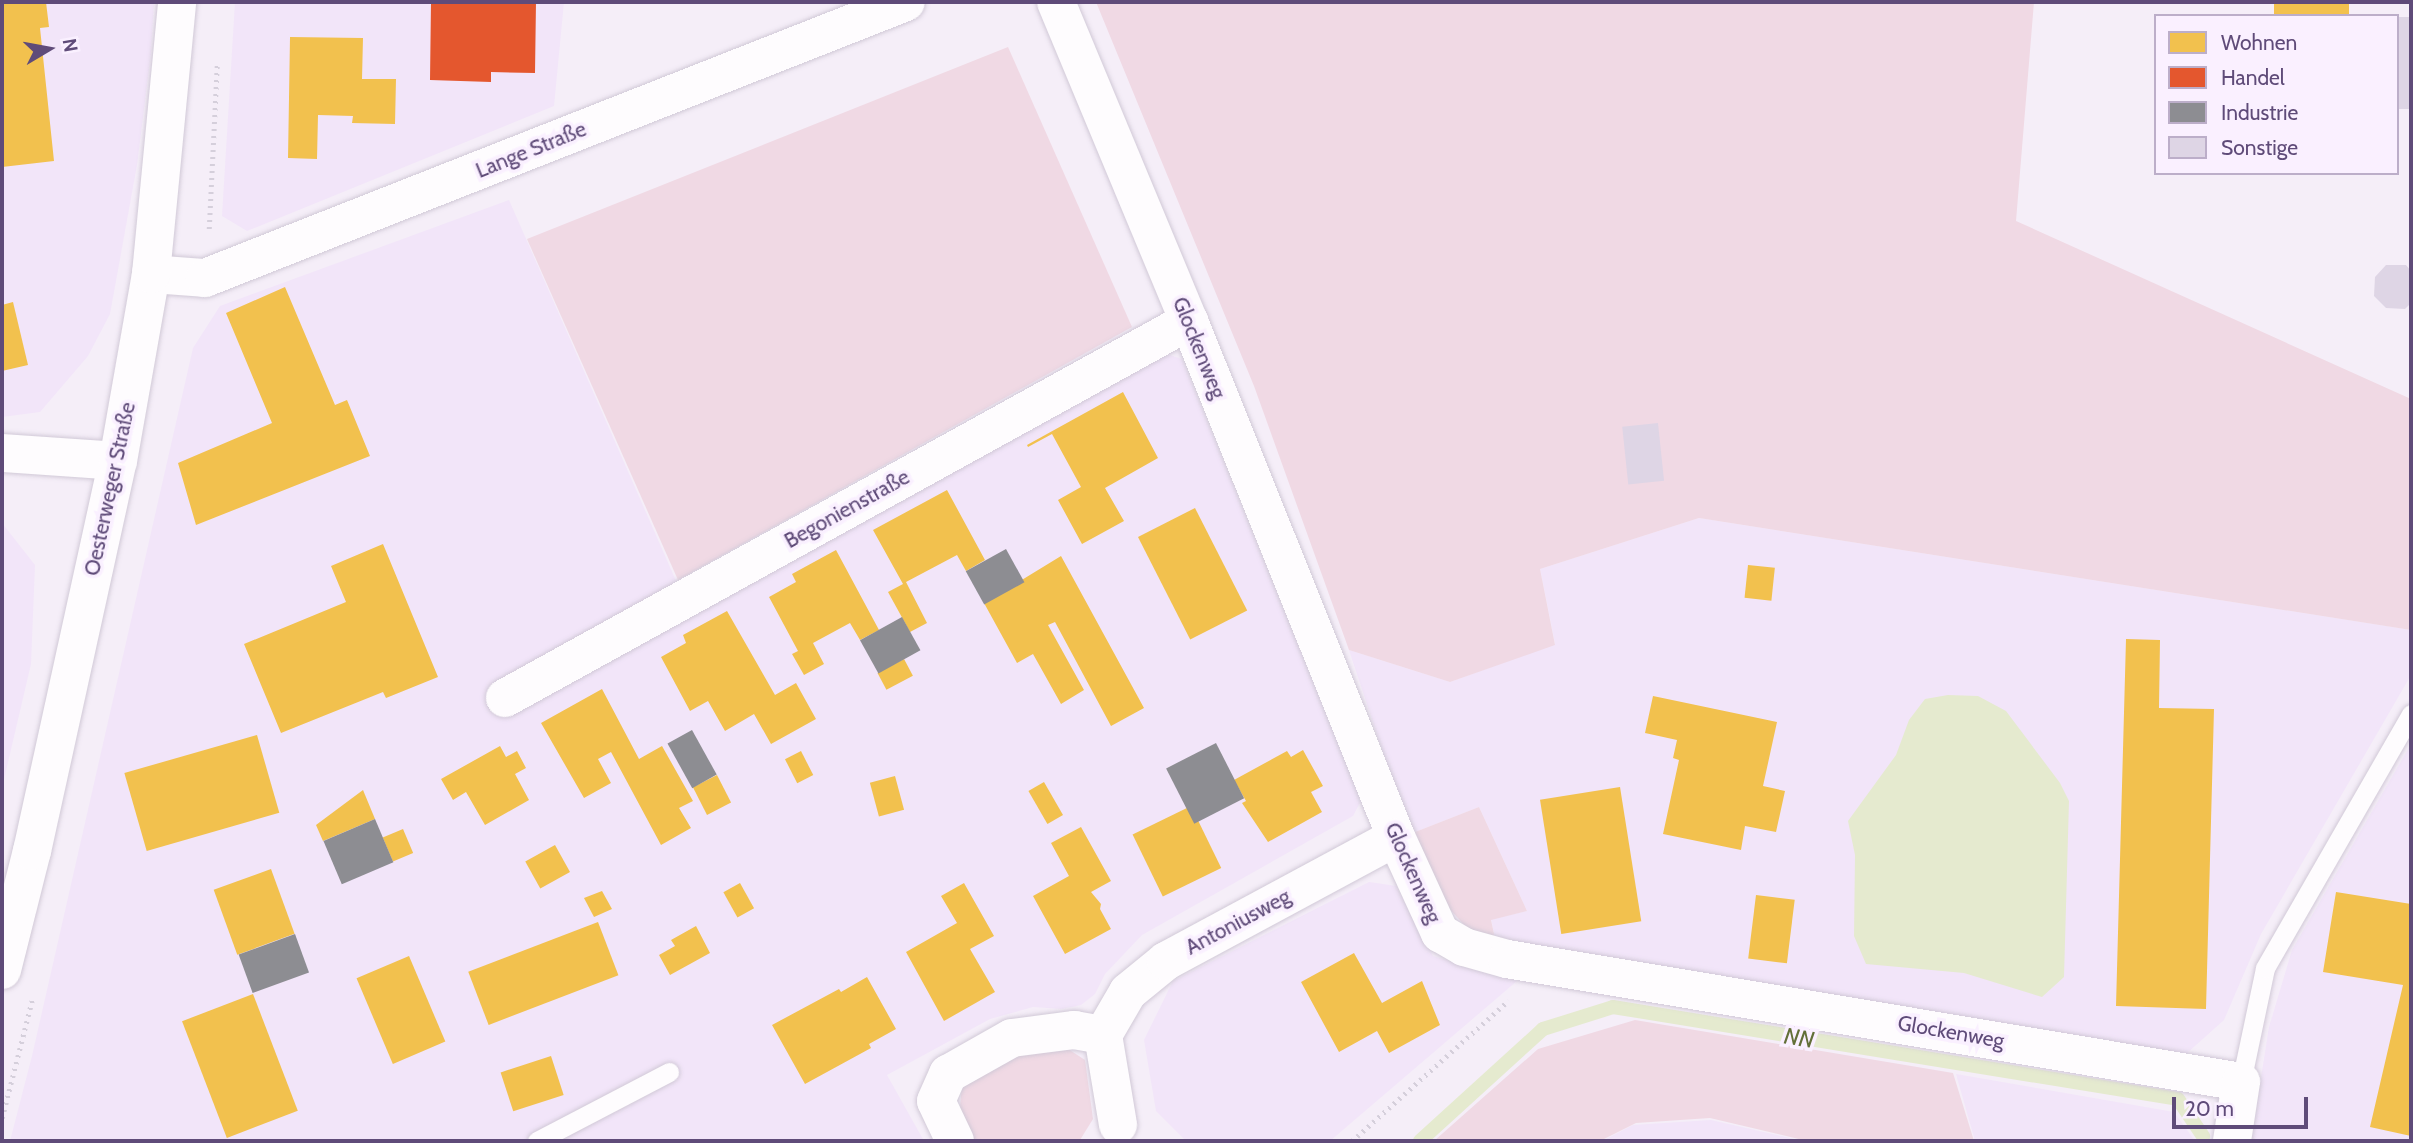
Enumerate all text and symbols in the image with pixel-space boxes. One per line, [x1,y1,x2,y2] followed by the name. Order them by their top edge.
[14,14,84,84] north arrow
[2154,14,2399,175] legend
[2221,30,2297,55] text: Wohnen
[58,37,83,54] text: N
[2221,65,2285,90] text: Handel
[2221,100,2298,125] text: Industrie
[472,116,590,184] street label: Lange Straße
[2221,135,2298,160] text: Sonstige
[1167,293,1231,403] street label: Glockenweg
[79,400,141,578] street label: Oesterweger Straße
[780,464,914,554] street label: Begonienstraße
[1380,819,1446,927] street label: Glockenweg
[1181,884,1295,960] street label: Antoniusweg
[1896,1010,2006,1054] street label: Glockenweg
[1782,1022,1816,1054] water label: NN
[2175,1084,2312,1128] scale bar
[2185,1096,2234,1121] text: 20 m

